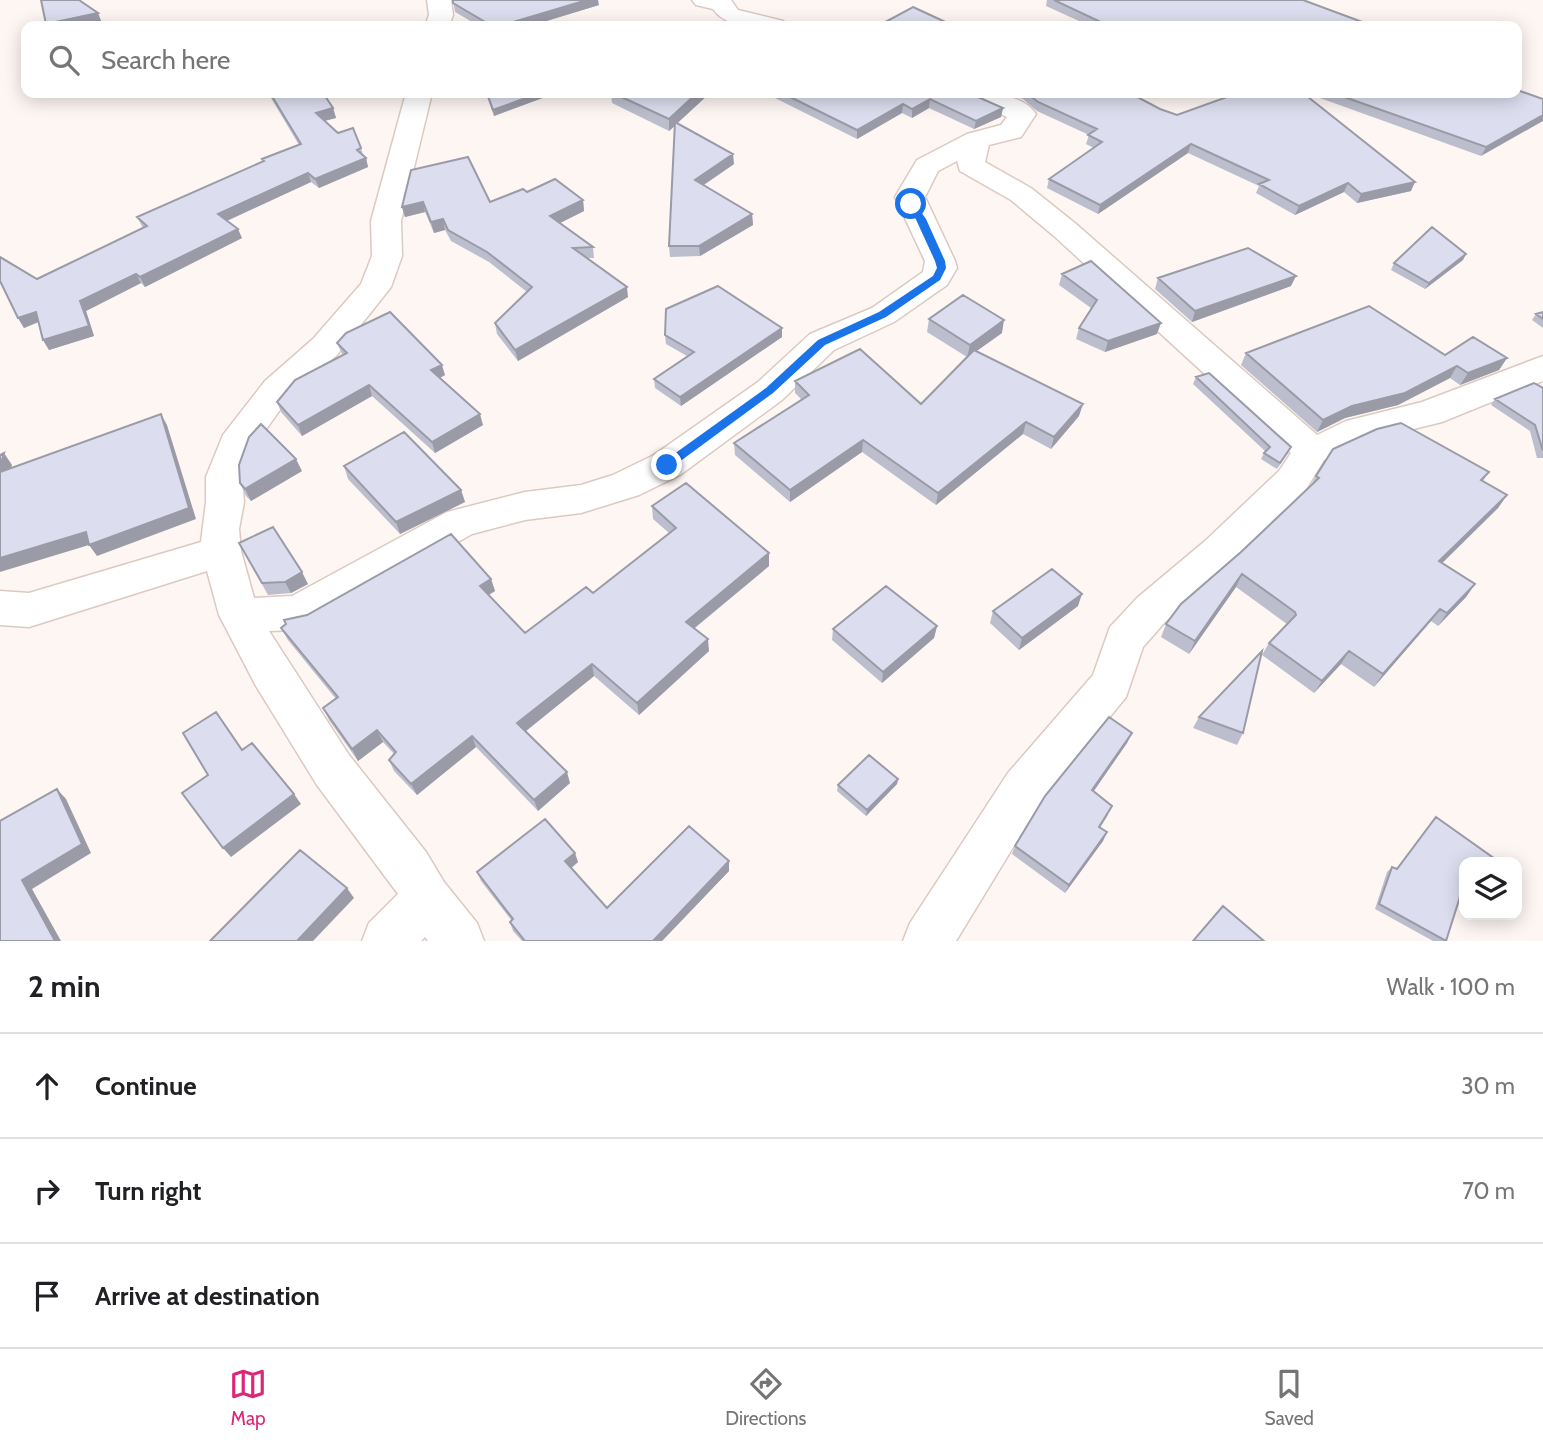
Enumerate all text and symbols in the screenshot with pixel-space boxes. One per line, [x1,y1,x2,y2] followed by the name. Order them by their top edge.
[21,21,1522,98] search box
[45,41,83,79] icon: search
[101,44,230,76] text: Search here
[895,188,926,219] route start
[651,449,682,480] route end
[1459,857,1522,920] map controls
[1459,857,1522,920] button: layers
[28,968,100,1005] text: 2 min
[1387,973,1515,1001] text: Walk · 100 m
[28,1067,66,1105] icon: ahead
[95,1070,197,1102] text: Continue
[1461,1072,1515,1100] text: 30 m
[28,1172,66,1210] icon: right
[95,1175,201,1207] text: Turn right
[1462,1177,1515,1205] text: 70 m
[28,1277,66,1315] icon: arrive
[95,1280,320,1312] text: Arrive at destination
[229,1365,267,1430] tab: Map
[725,1365,806,1430] tab: Directions
[1265,1365,1314,1430] tab: Saved

